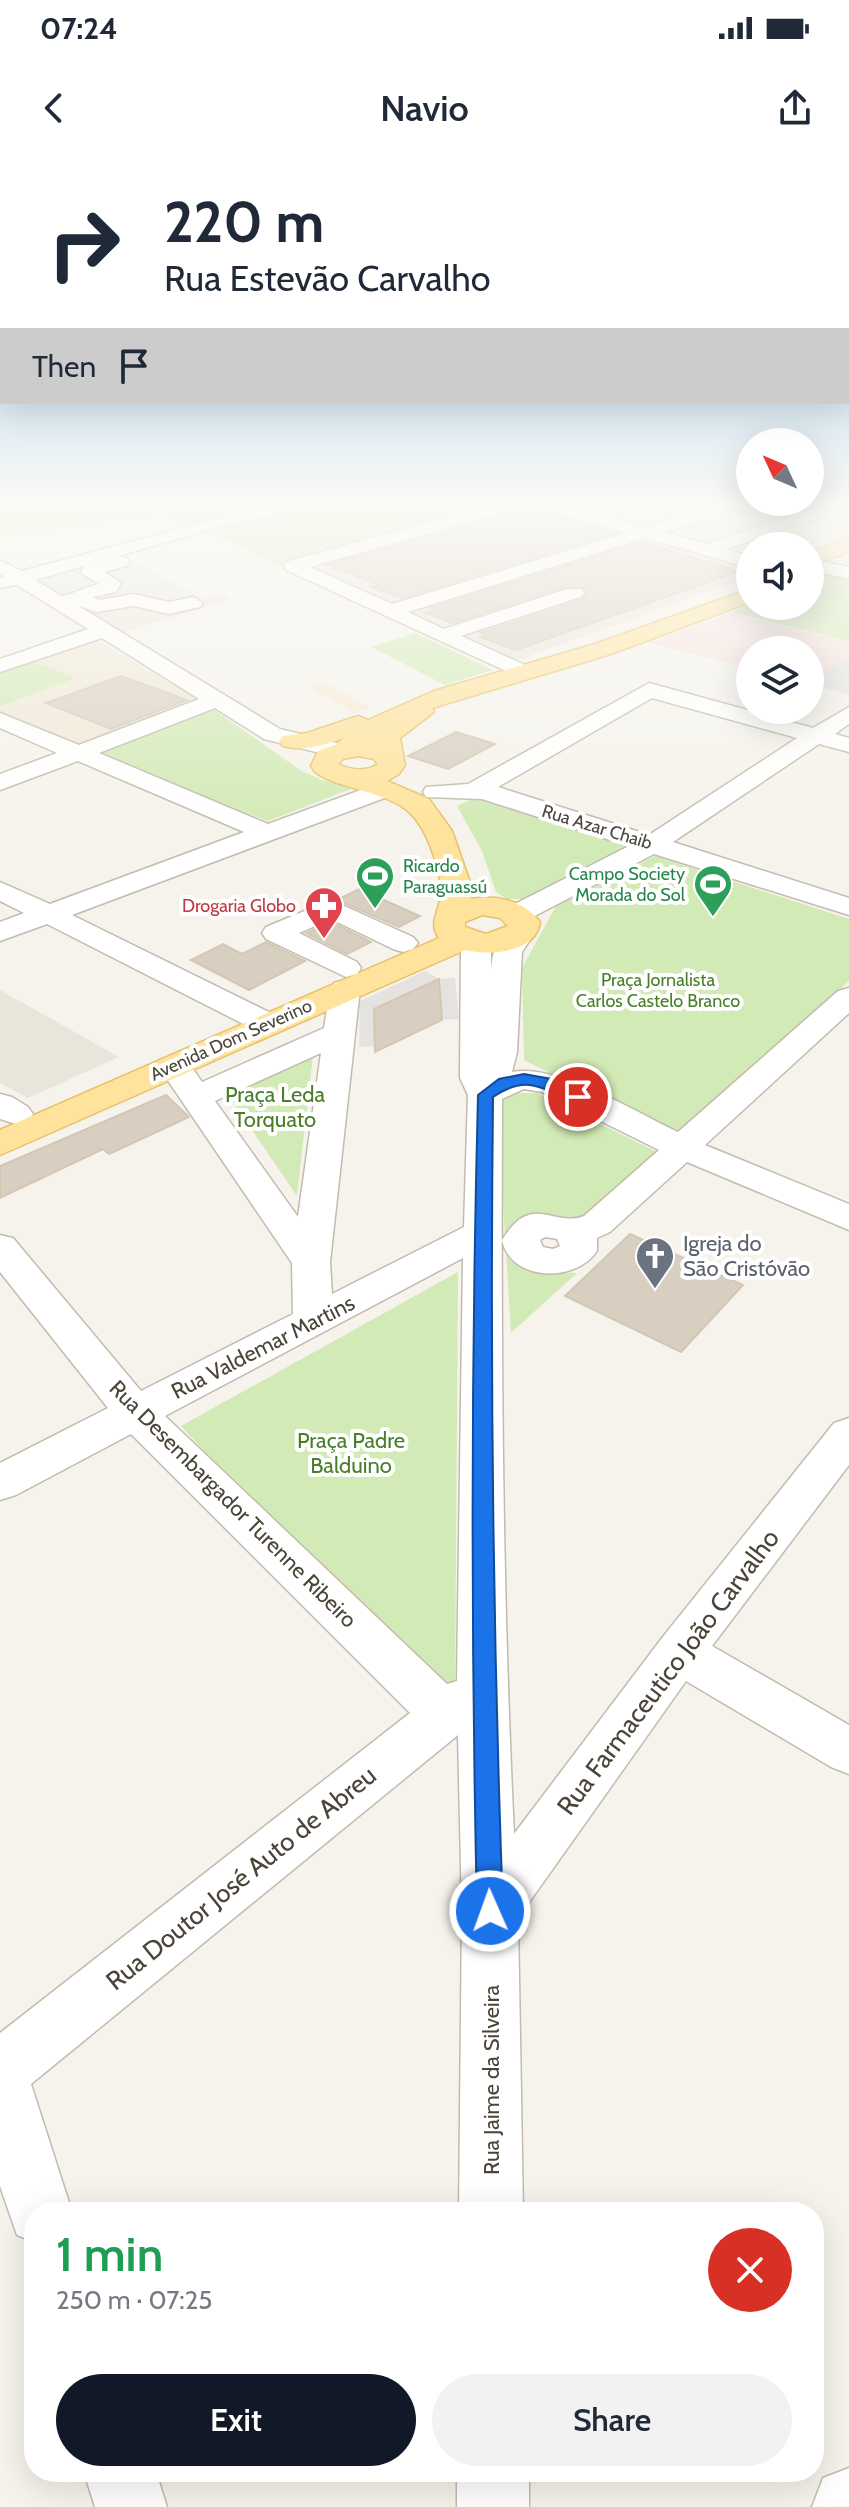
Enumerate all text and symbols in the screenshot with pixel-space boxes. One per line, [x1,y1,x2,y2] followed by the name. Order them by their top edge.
[40,10,118,47] text: 07:24
[32,86,76,130] icon: back
[380,86,469,130] text: Navio
[773,86,817,130] icon: share
[164,188,324,256] text: 220 m
[32,192,136,296] icon: right
[164,256,491,300] text: Rua Estevão Carvalho
[112,344,156,388] icon: arrive
[32,348,96,385] text: Then
[736,428,824,516] north arrow
[736,428,824,724] map controls
[736,532,824,620] button: sound
[736,636,824,724] button: layers
[539,800,655,854] street label: Rua Azar Chaib
[354,855,396,910] sports icon: Ricardo Paraguassú
[403,855,487,898] place label: Ricardo Paraguassú
[569,863,686,906] place label: Campo Society Morada do Sol
[692,863,734,918] sports icon: Campo Society Morada do Sol
[303,885,345,940] pharmacy icon: Drogaria Globo
[182,895,296,917] place label: Drogaria Globo
[576,969,740,1012] park label: Praça Jornalista Carlos Castelo Branco
[147,994,315,1086] street label: Avenida Dom Severino
[544,1063,612,1131] pin
[556,1075,600,1119] icon: arrive
[225,1081,325,1133] park label: Praça Leda Torquato
[683,1230,810,1282] place label: Igreja do São Cristóvão
[634,1235,676,1290] church icon: Igreja do São Cristóvão
[167,1289,359,1405] street label: Rua Valdemar Martins
[104,1375,362,1633] street label: Rua Desembargador Turenne Ribeiro
[297,1427,405,1479] park label: Praça Padre Balduino
[550,1523,786,1821] street label: Rua Farmaceutico João Carvalho
[99,1759,383,1997] street label: Rua Doutor José Auto de Abreu
[448,1869,532,1953] position arrow
[478,1984,505,2175] street label: Rua Jaime da Silveira
[56,2225,163,2283] text: 1 min
[708,2228,792,2312] button: close
[56,2284,212,2316] text: 250 m · 07:25
[56,2374,416,2466] button: Exit
[432,2374,792,2466] button: Share

